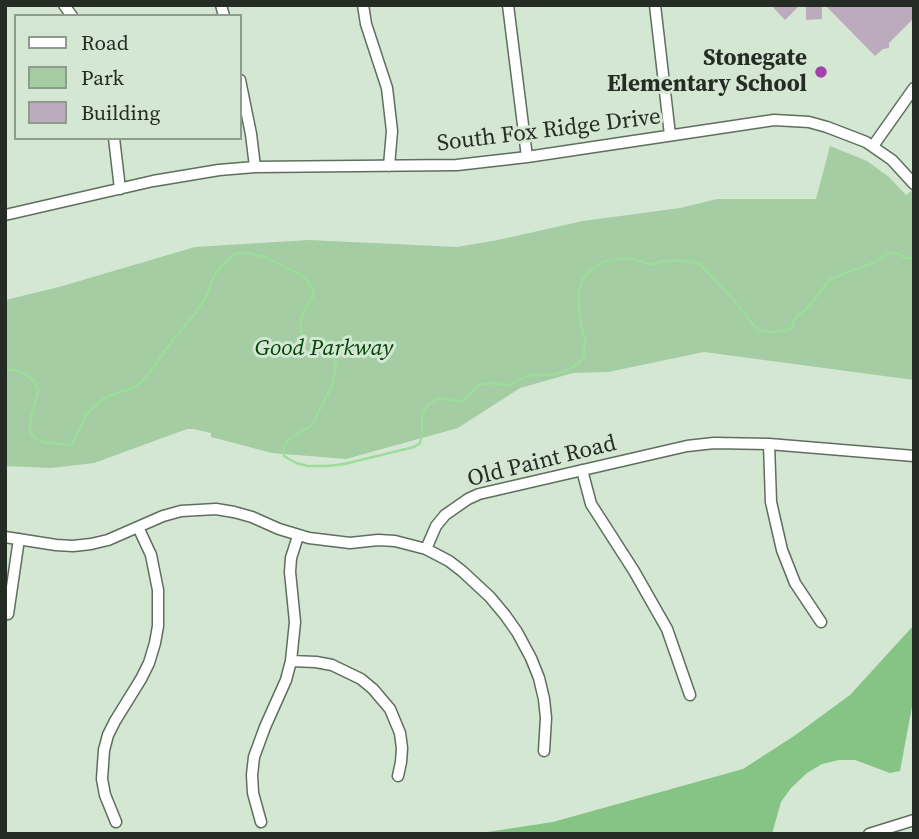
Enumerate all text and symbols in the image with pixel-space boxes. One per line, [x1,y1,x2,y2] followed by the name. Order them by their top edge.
[14,14,242,140] legend
[81,28,129,57] text: Road
[607,45,807,99] place label: Stonegate Elementary School
[81,63,124,92] text: Park
[813,64,829,80] marker: Stonegate Elementary School
[81,98,160,127] text: Building
[436,104,662,158] street label: South Fox Ridge Drive
[255,335,393,363] park label: Good Parkway
[465,430,619,494] street label: Old Paint Road

